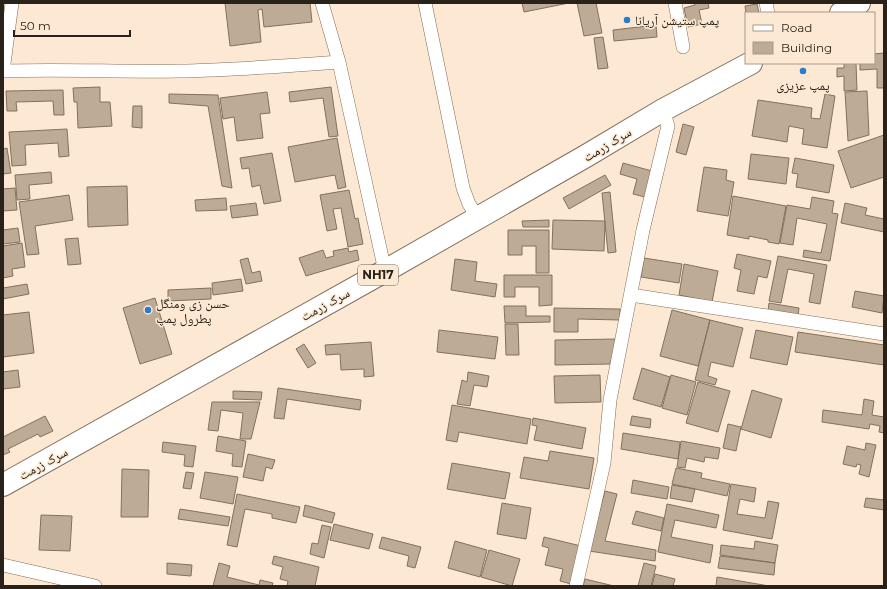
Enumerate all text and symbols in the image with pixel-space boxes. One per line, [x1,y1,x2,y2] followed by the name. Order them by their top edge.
[14,12,130,38] scale bar
[635,12,719,29] place label: پمپ ستیشن آریانا
[745,12,875,64] legend
[622,15,632,25] marker: پمپ ستیشن آریانا
[20,18,51,33] text: 50 m
[781,20,812,35] text: Road
[781,40,832,55] text: Building
[798,66,808,76] marker: پمپ عزیزی
[776,77,830,94] place label: پمپ عزیزی
[580,123,634,165] street label: سرک زرمت
[358,265,398,285] road number: NH17
[298,284,353,325] street label: سرک زرمت
[156,295,230,327] place label: حسن زی ومنگل پطرول پمپ
[143,305,153,315] marker: حسن زی ومنگل پطرول پمپ
[16,443,71,484] street label: سرک زرمت

